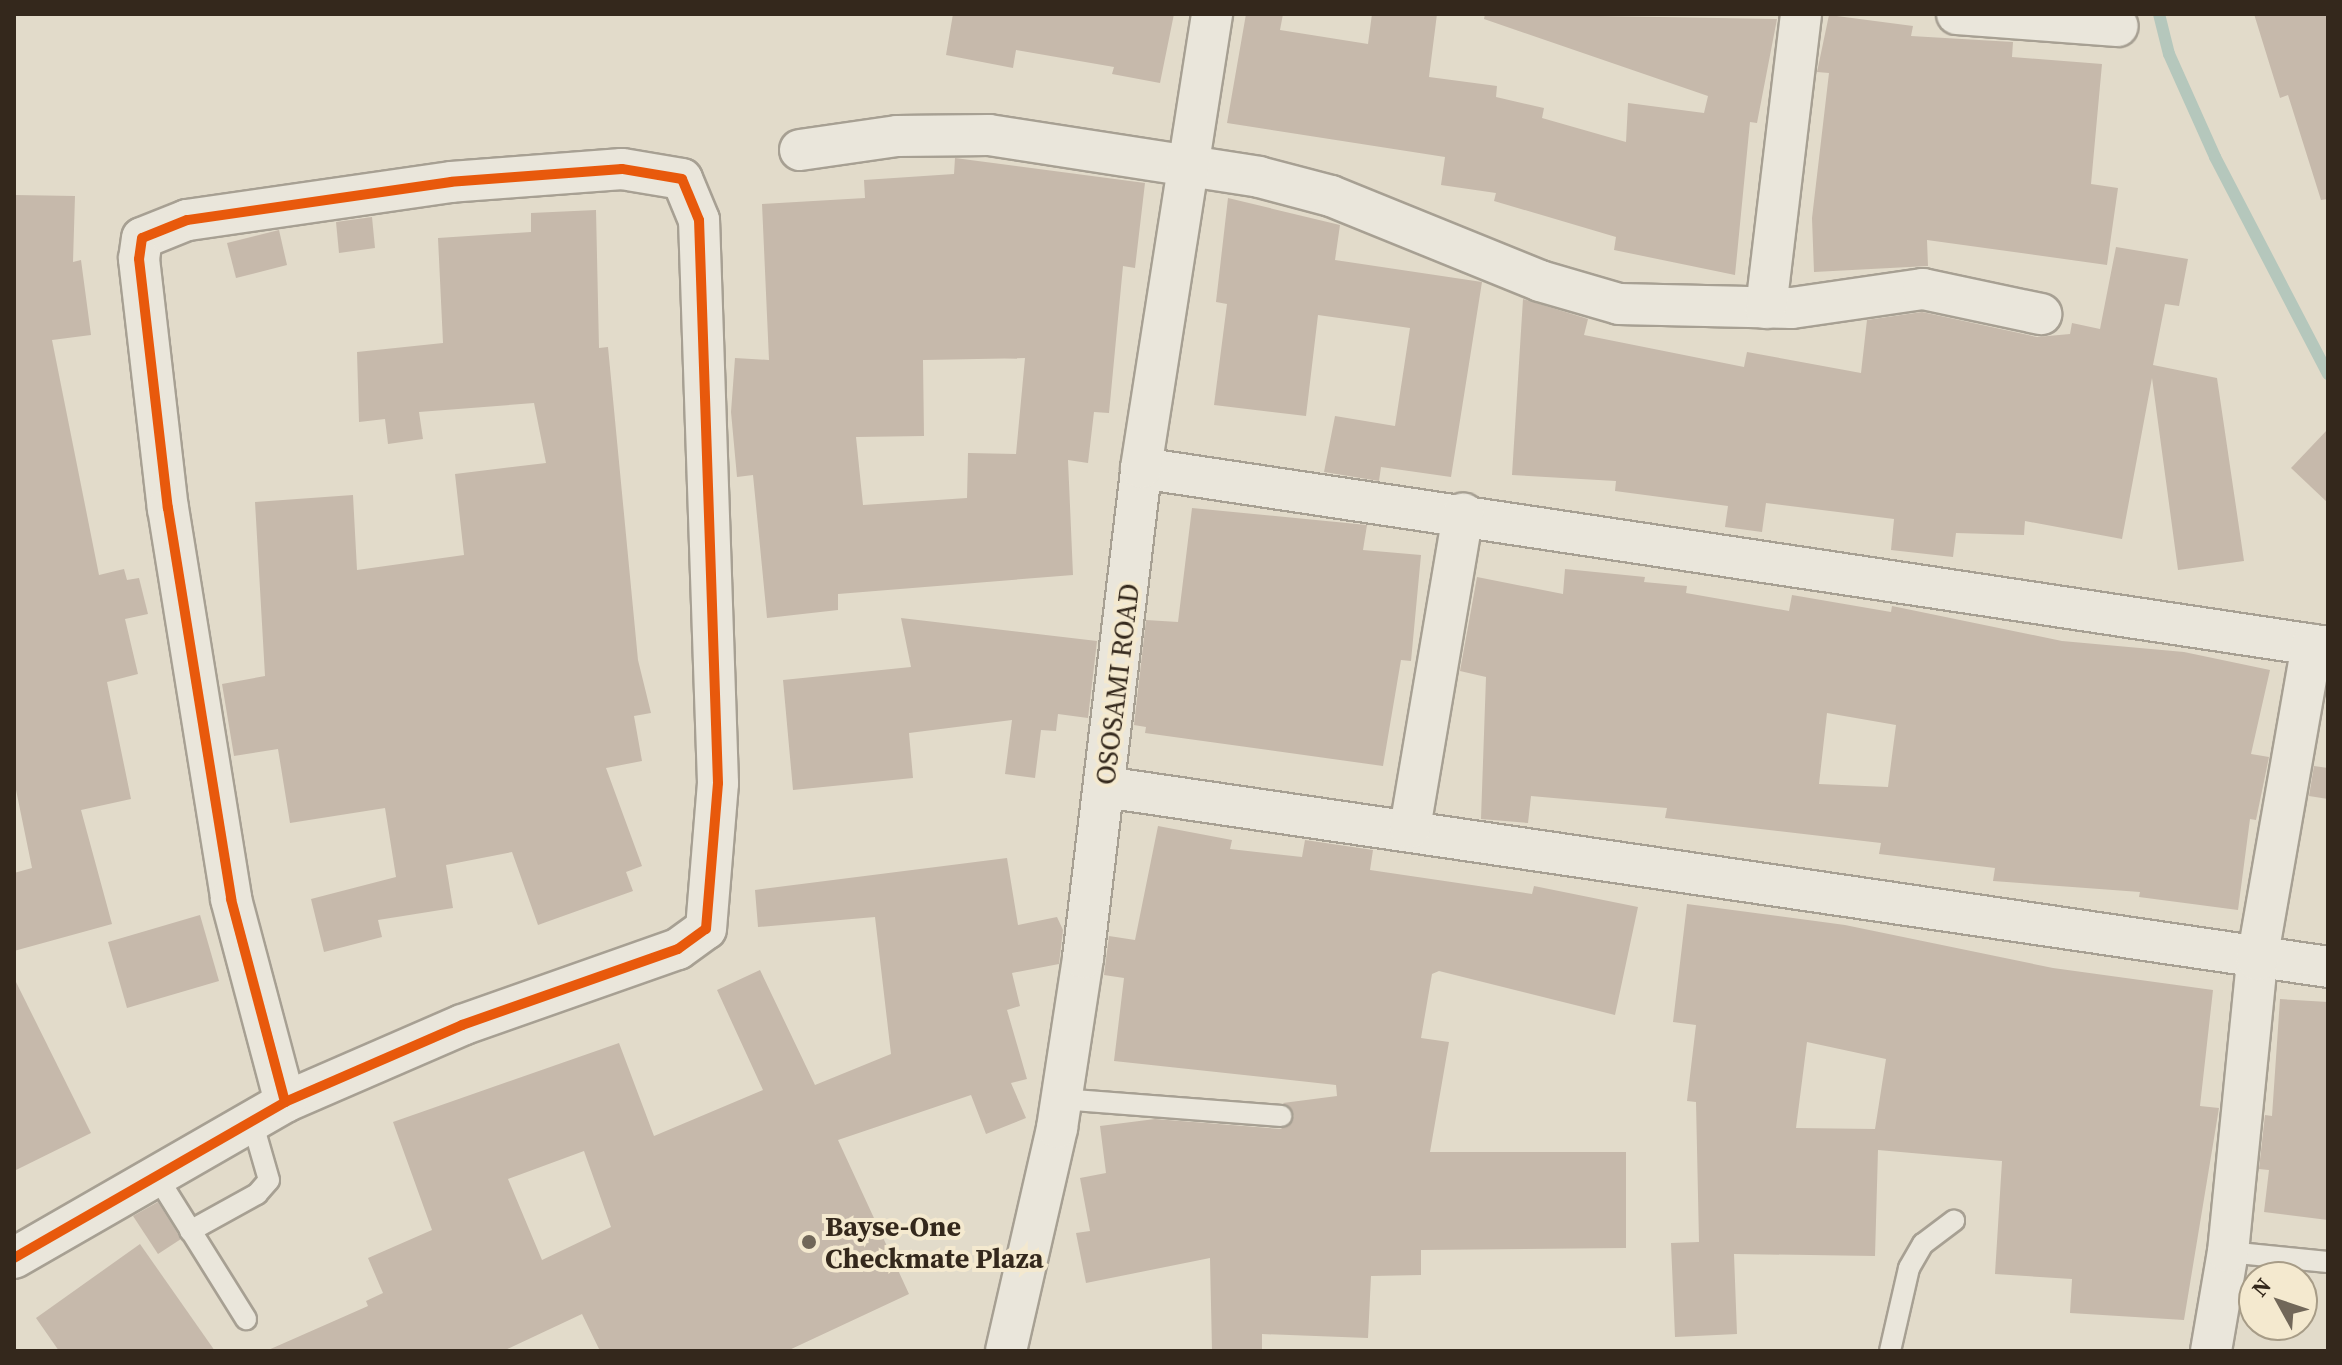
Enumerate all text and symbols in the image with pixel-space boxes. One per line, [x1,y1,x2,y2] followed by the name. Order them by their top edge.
[1088,581,1146,787] street label: OSOSAMI ROAD
[825,1209,1044,1275] place label: Bayse-One Checkmate Plaza
[800,1233,818,1251] marker: Bayse-One Checkmate Plaza
[2238,1261,2318,1341] north arrow
[2245,1271,2278,1303] text: N

